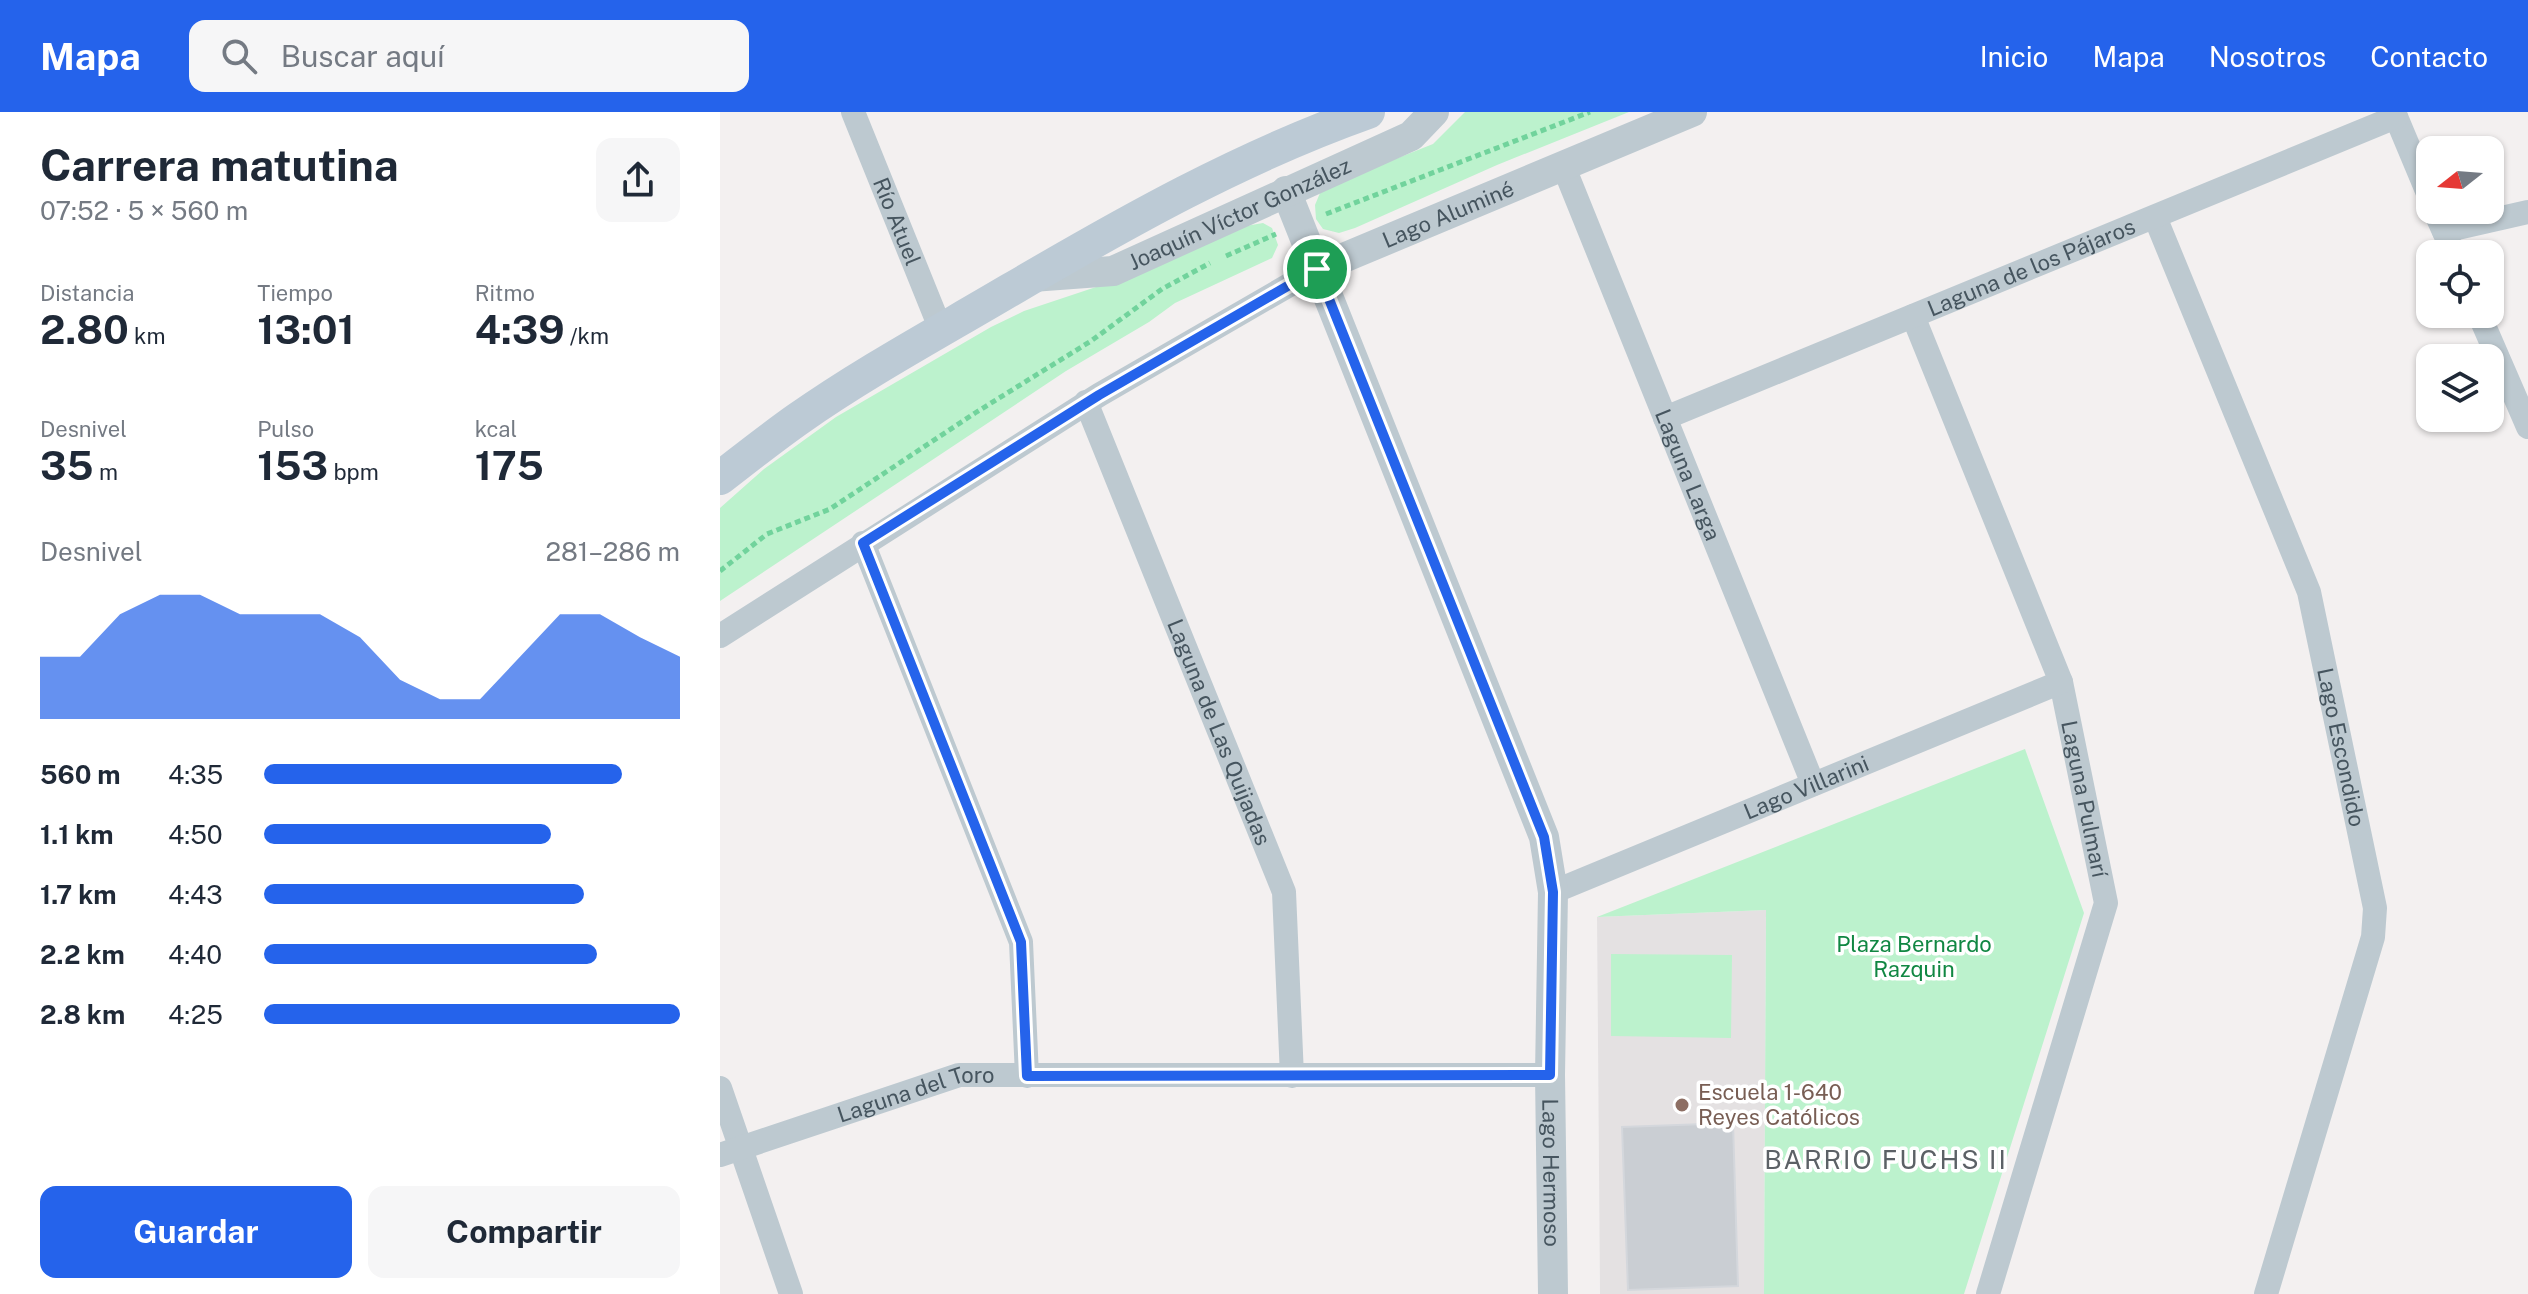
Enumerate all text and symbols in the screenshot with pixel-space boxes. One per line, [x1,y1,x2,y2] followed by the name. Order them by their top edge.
[189,20,749,92] search box
[40,34,141,79] text: Mapa
[217,34,261,78] icon: search
[281,38,445,74] text: Buscar aquí
[1980,40,2048,73] text: Inicio
[2092,40,2165,73] text: Mapa
[2209,40,2326,73] text: Nosotros
[2370,40,2488,73] text: Contacto
[2416,136,2504,224] north arrow
[2416,136,2504,432] map controls
[596,138,680,222] button: share
[40,139,399,191] text: Carrera matutina
[1124,152,1355,275] street label: Joaquín Víctor González
[868,174,927,269] street label: Río Atuel
[1378,175,1518,253] street label: Lago Aluminé
[40,195,248,226] text: 07:52 · 5 × 560 m
[1923,213,2139,322] street label: Laguna de los Pájaros
[1283,235,1351,303] pin
[2416,240,2504,328] button: locate
[1295,247,1339,291] icon: arrive
[40,280,134,306] text: Distancia
[257,280,333,306] text: Tiempo
[475,280,535,306] text: Ritmo
[40,306,129,353] text: 2.80
[257,306,355,353] text: 13:01
[475,306,565,353] text: 4:39
[129,323,165,349] text: km
[565,323,609,349] text: /km
[2416,344,2504,432] button: layers
[1650,405,1726,544] street label: Laguna Larga
[40,416,127,442] text: Desnivel
[257,416,314,442] text: Pulso
[475,416,517,442] text: kcal
[40,442,94,489] text: 35
[257,442,328,489] text: 153
[475,442,544,489] text: 175
[94,459,118,485] text: m
[328,459,379,485] text: bpm
[40,536,143,567] text: Desnivel
[546,536,680,567] text: 281–286 m
[1162,615,1277,849] street label: Laguna de Las Quijadas
[2312,666,2371,829] street label: Lago Escondido
[2056,718,2114,880] street label: Laguna Pulmarí
[1740,750,1873,825] street label: Lago Villarini
[40,759,121,790] text: 560 m
[168,759,223,790] text: 4:35
[40,819,113,850] text: 1.1 km
[168,819,223,850] text: 4:50
[40,879,117,910] text: 1.7 km
[168,879,223,910] text: 4:43
[1836,931,1992,982] park label: Plaza Bernardo Razquin
[40,939,125,970] text: 2.2 km
[168,939,222,970] text: 4:40
[40,999,125,1030] text: 2.8 km
[168,999,223,1030] text: 4:25
[834,1061,995,1128] street label: Laguna del Toro
[1698,1079,1860,1130] place label: Escuela 1-640 Reyes Católicos
[1673,1096,1691,1114] marker: Escuela 1-640 Reyes Católicos
[1537,1098,1565,1247] street label: Lago Hermoso
[1764,1144,2008,1175] district label: BARRIO FUCHS II
[40,1186,352,1278] button: Guardar
[368,1186,680,1278] button: Compartir

